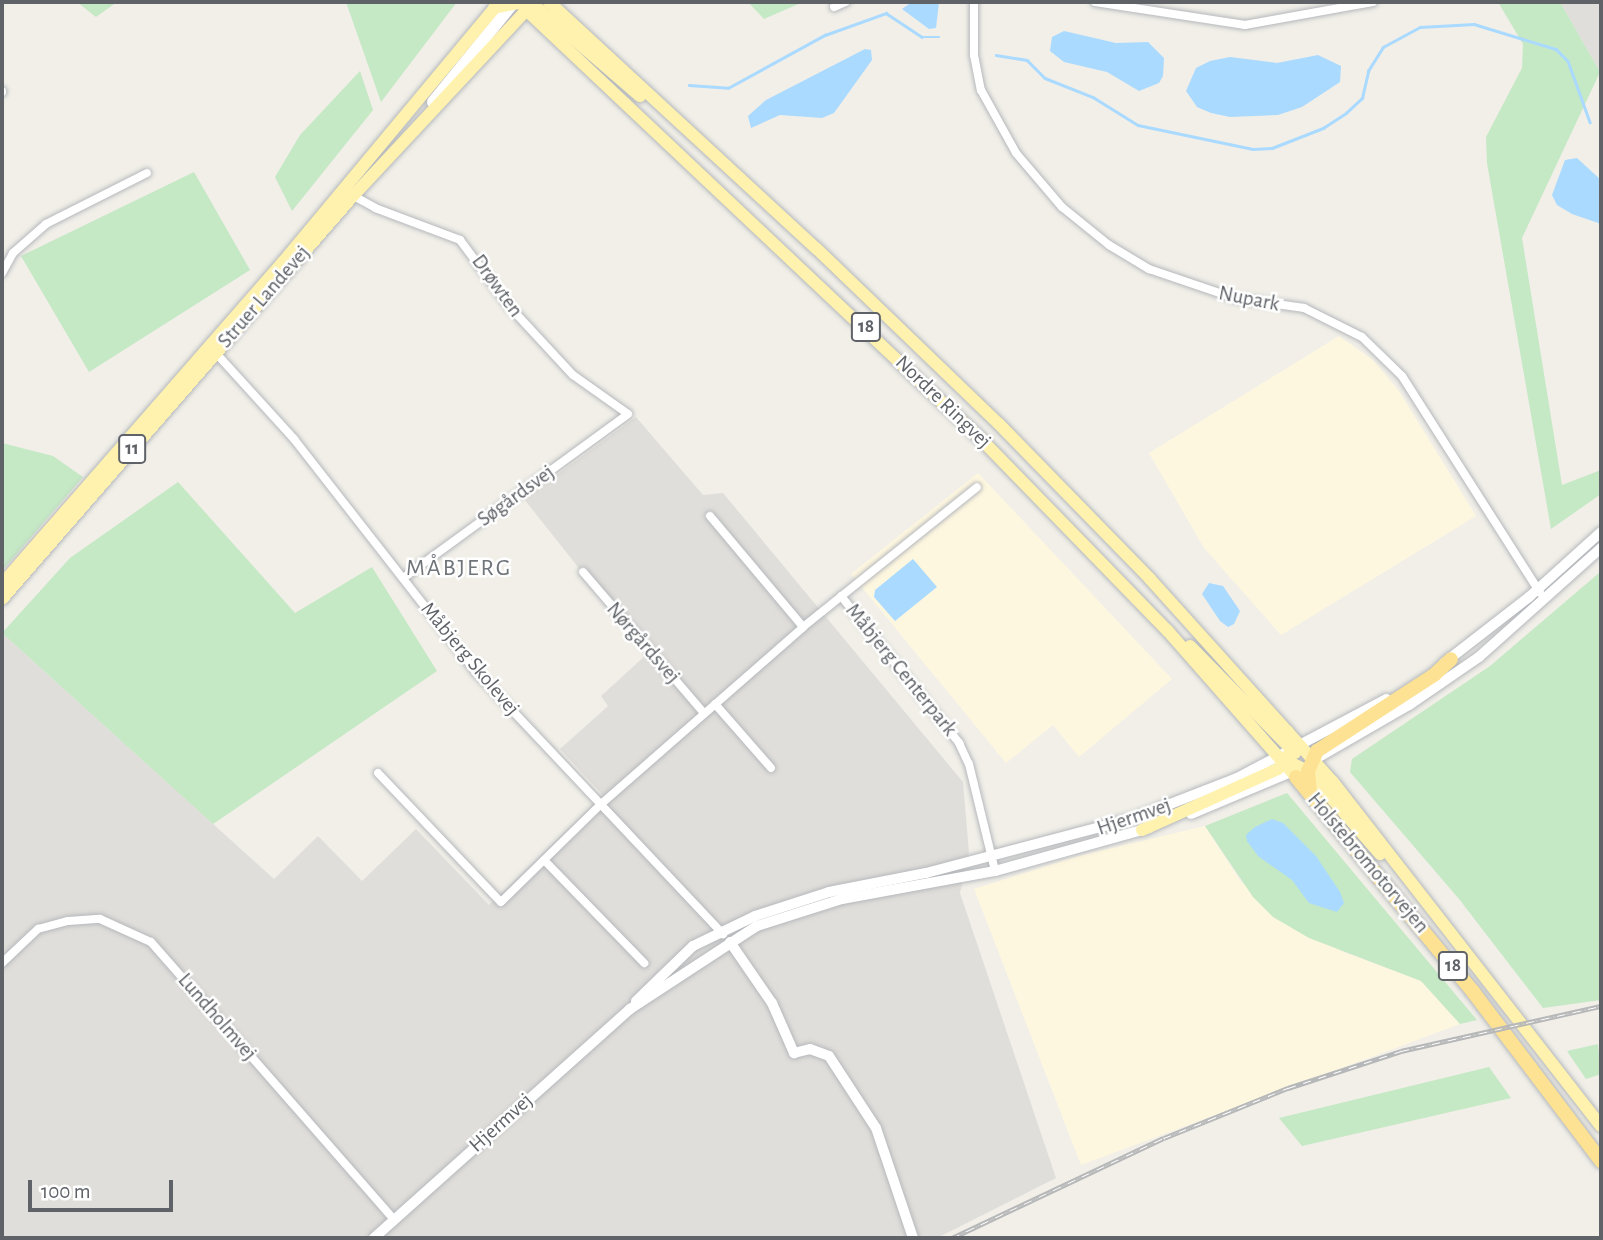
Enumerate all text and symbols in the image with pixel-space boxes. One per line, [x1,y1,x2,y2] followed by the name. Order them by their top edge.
[213,241,315,353] street label: Struer Landevej
[466,250,528,322] street label: Drøwten
[1216,281,1282,317] street label: Nupark
[850,312,882,342] road number: 18
[890,350,996,454] street label: Nordre Ringvej
[118,433,146,464] road number: 11
[473,460,559,532] street label: Søgårdsvej
[407,555,511,583] district label: MÅBJERG
[415,597,525,721] street label: Måbjerg Skolevej
[601,597,685,689] street label: Nørgårdsvej
[840,599,962,741] street label: Måbjerg Centerpark
[1302,788,1434,938] street label: Holstebromotorvejen
[1094,793,1174,841] street label: Hjermvej
[1437,950,1469,982] road number: 18
[172,968,262,1066] street label: Lundholmvej
[464,1088,538,1158] street label: Hjermvej
[32,1166,177,1210] scale bar
[41,1181,91,1202] text: 100 m

